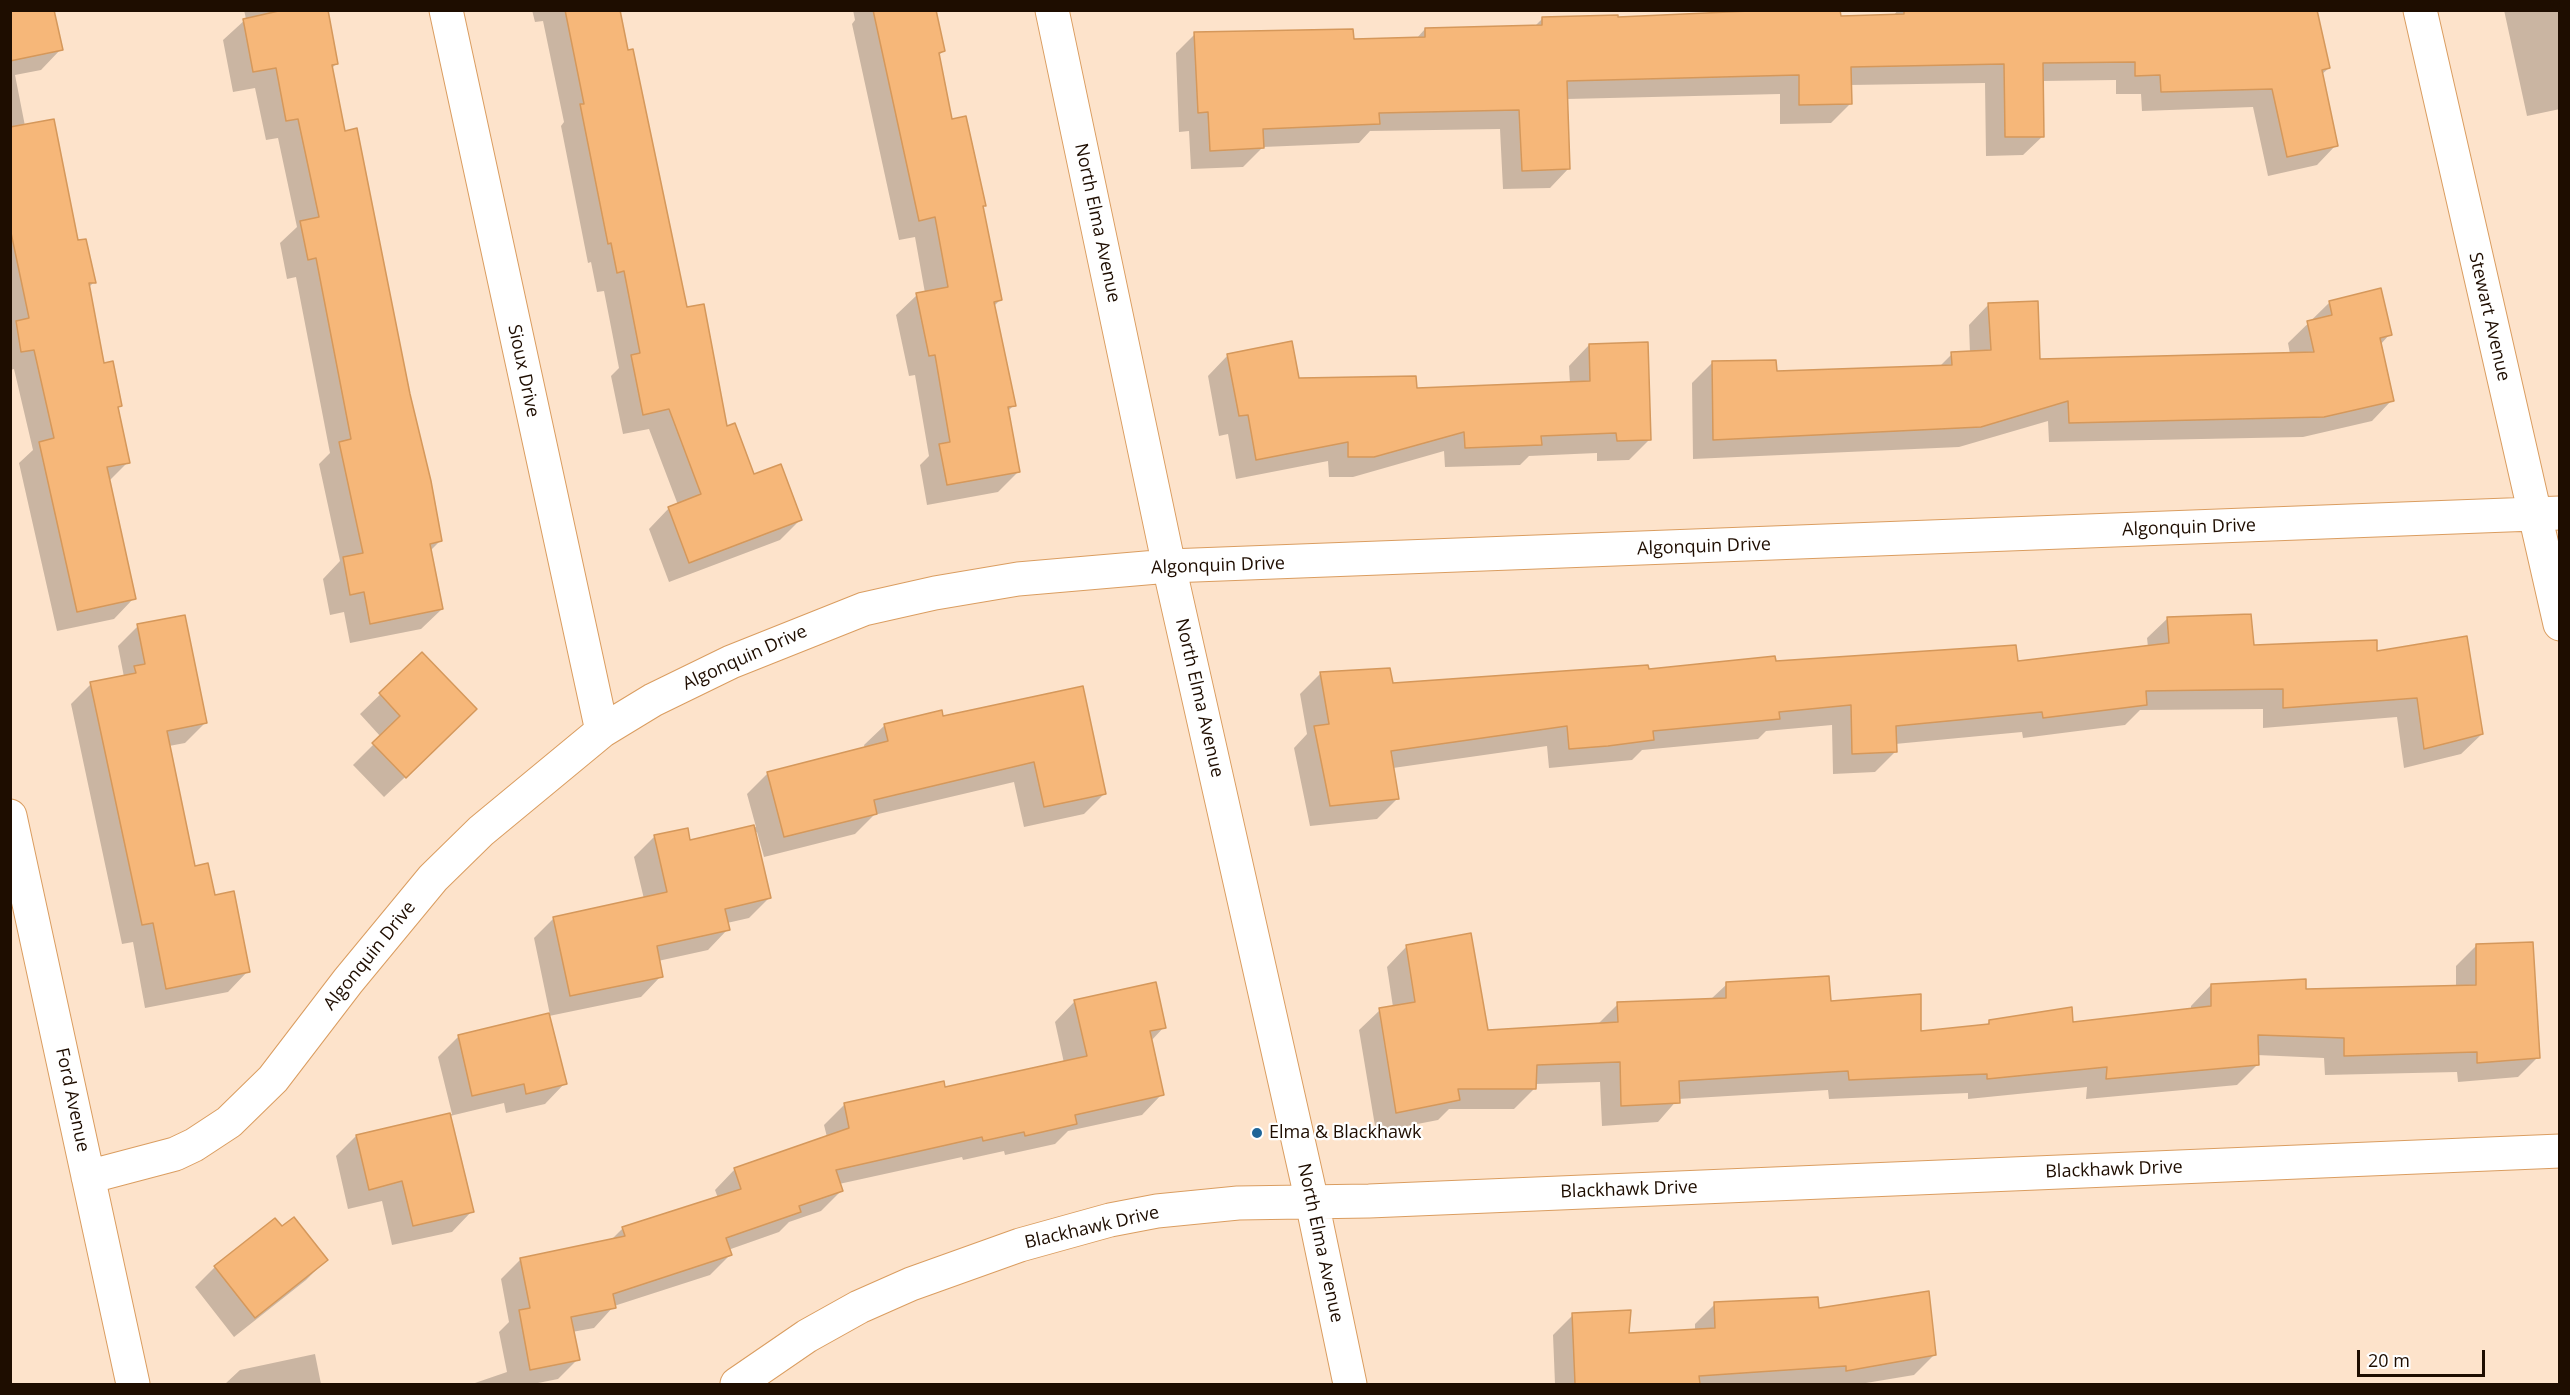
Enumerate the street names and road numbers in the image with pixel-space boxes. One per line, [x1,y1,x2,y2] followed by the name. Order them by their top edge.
[1070,141,1124,305] street label: North Elma Avenue
[2464,251,2514,383] street label: Stewart Avenue
[503,323,543,419] street label: Sioux Drive
[2122,515,2256,541] street label: Algonquin Drive
[1637,534,1771,560] street label: Algonquin Drive
[1151,553,1285,579] street label: Algonquin Drive
[1170,616,1228,780] street label: North Elma Avenue
[679,621,811,695] street label: Algonquin Drive
[319,897,421,1015] street label: Algonquin Drive
[50,1046,94,1154] street label: Ford Avenue
[2045,1157,2183,1183] street label: Blackhawk Drive
[1293,1161,1347,1325] street label: North Elma Avenue
[1560,1177,1698,1203] street label: Blackhawk Drive
[1023,1202,1161,1254] street label: Blackhawk Drive

